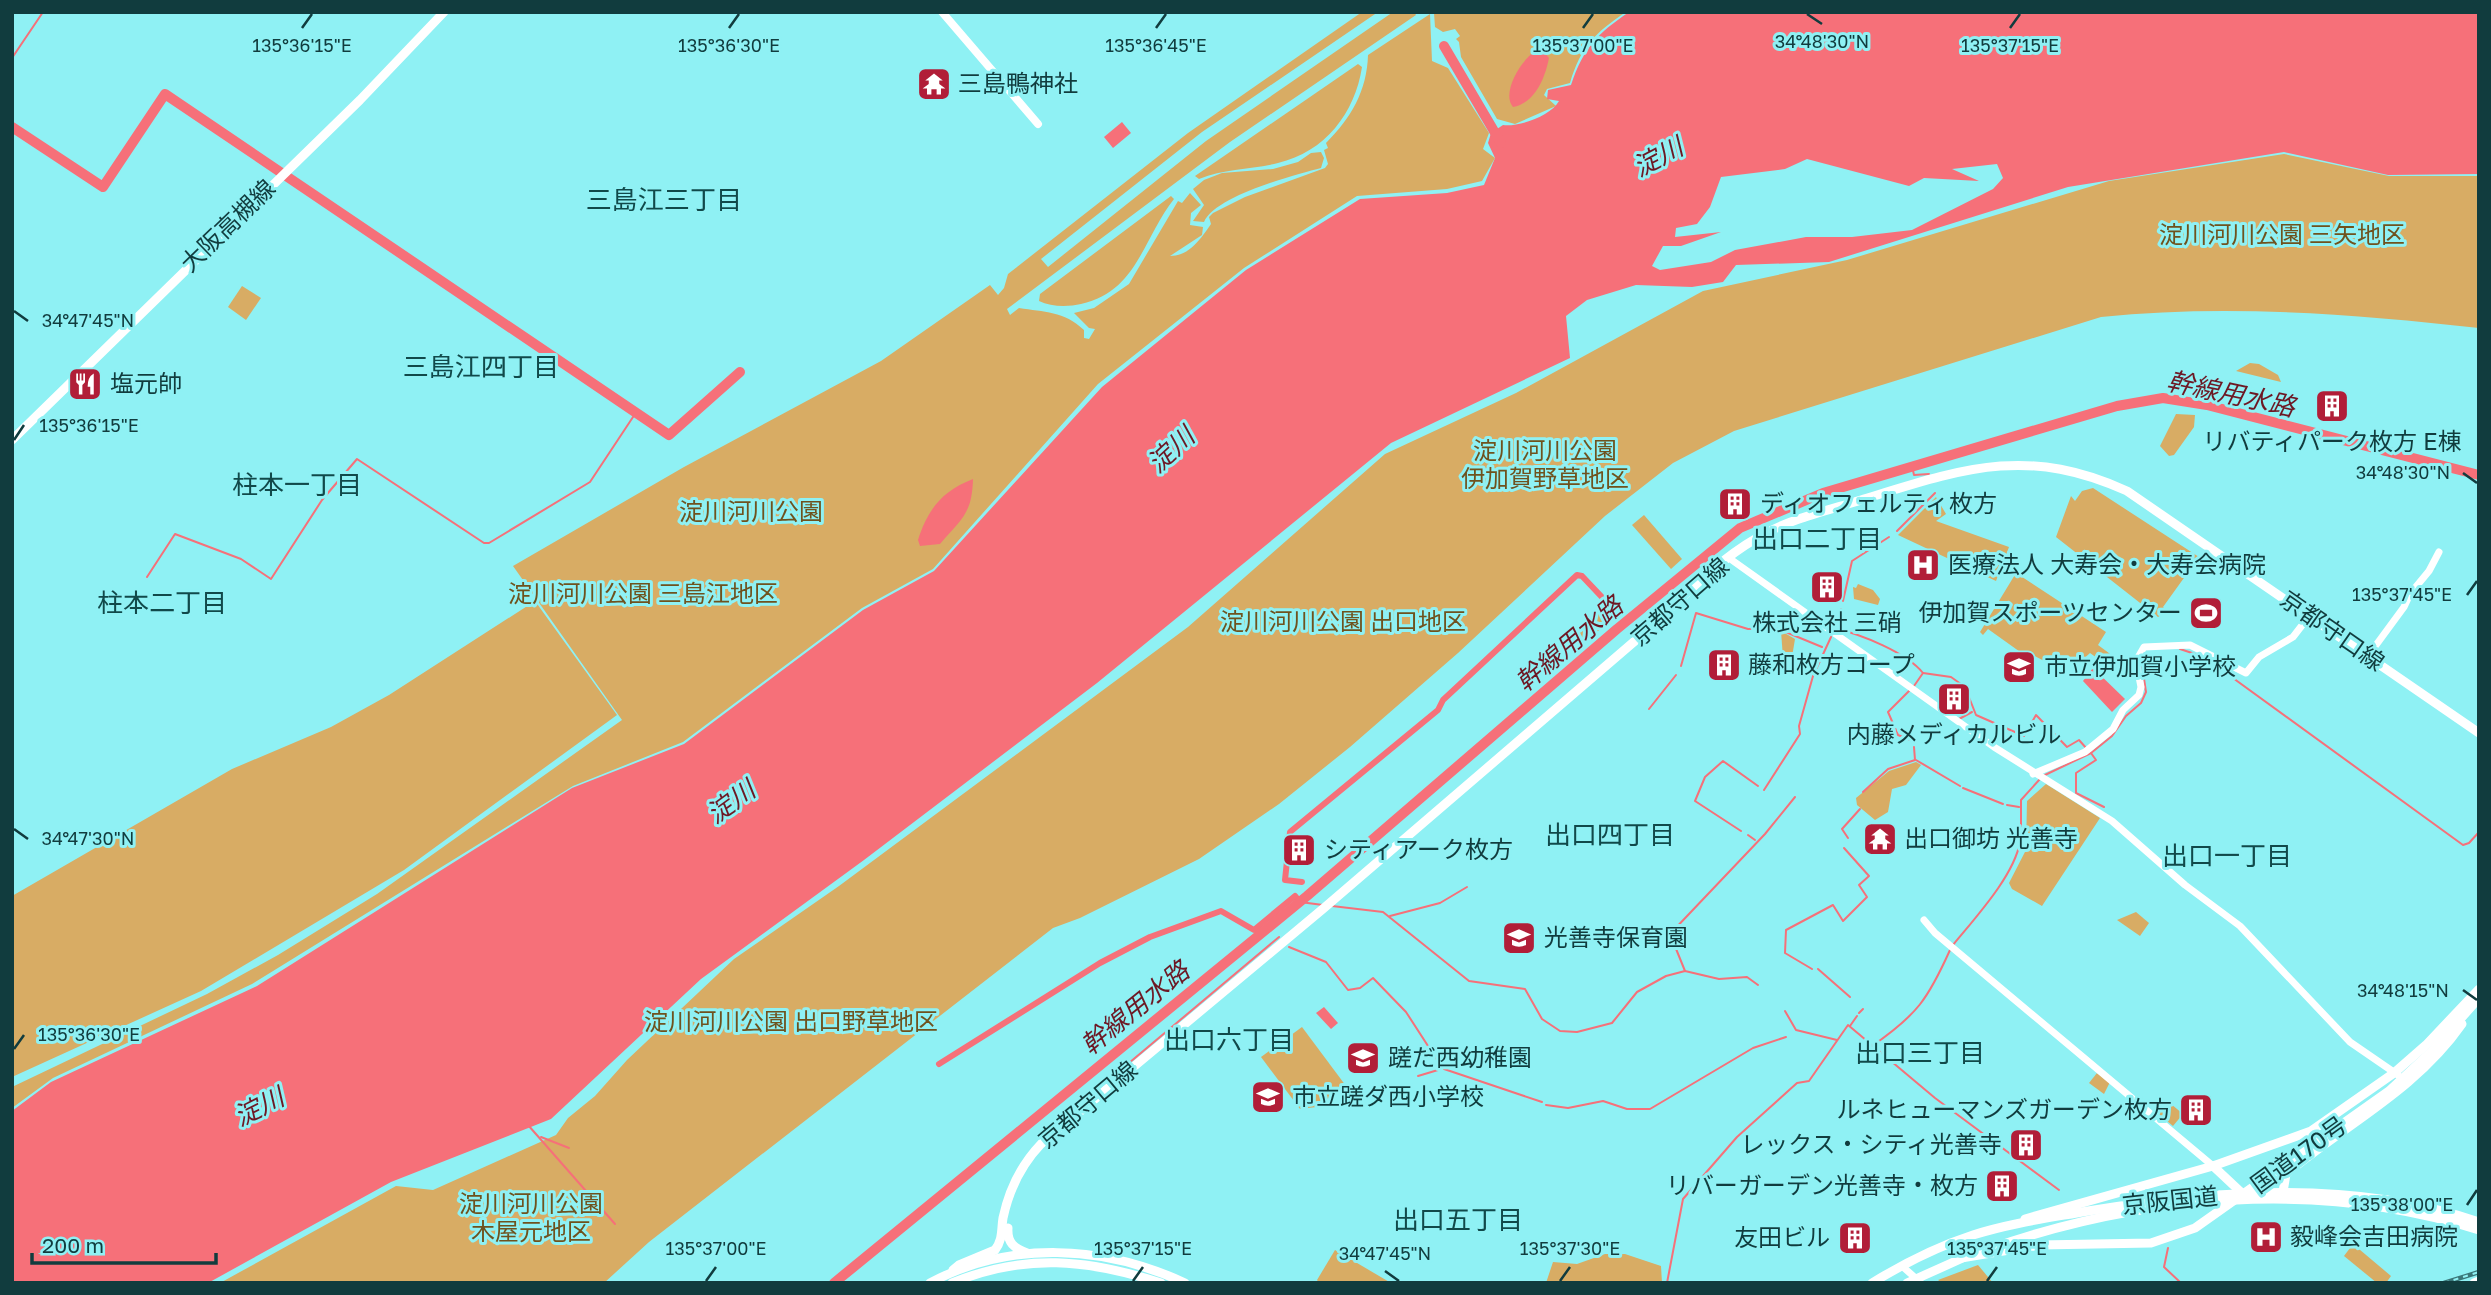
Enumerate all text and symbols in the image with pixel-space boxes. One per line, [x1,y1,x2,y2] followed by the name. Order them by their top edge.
[1775,30,1869,52] text: 34°48'30"N
[252,34,352,56] text: 135°36'15"E
[678,34,780,56] text: 135°36'30"E
[1105,34,1207,56] text: 135°36'45"E
[1532,34,1634,56] text: 135°37'00"E
[1961,34,2059,56] text: 135°37'15"E
[915,65,953,103] temple icon: 三島鴨神社
[958,68,1078,97] place label: 三島鴨神社
[1628,129,1691,182] water label: 淀川
[174,173,280,277] street label: 大阪高槻線
[586,184,742,215] district label: 三島江三丁目
[2159,219,2405,248] park label: 淀川河川公園 三矢地区
[42,309,134,331] text: 34°47'45"N
[403,351,559,382] district label: 三島江四丁目
[66,365,104,403] restaurant icon: 塩元帥
[2164,365,2300,423] water label: 幹線用水路
[110,368,182,397] place label: 塩元帥
[2313,387,2351,425] building icon: リバティパーク枚方 E棟
[39,414,139,436] text: 135°36'15"E
[1141,419,1202,479] water label: 淀川
[2202,426,2462,455] place label: リバティパーク枚方 E棟
[1461,435,1629,492] park label: 淀川河川公園 伊加賀野草地区
[2356,461,2450,483] text: 34°48'30"N
[232,469,362,500] district label: 柱本一丁目
[1716,485,1754,523] building icon: ディオフェルティ枚方
[1760,488,1997,517] place label: ディオフェルティ枚方
[679,496,823,525] park label: 淀川河川公園
[1752,523,1882,554] district label: 出口二丁目
[1904,546,1942,584] hospital icon: 医療法人 大寿会・大寿会病院
[1948,549,2266,578] place label: 医療法人 大寿会・大寿会病院
[1624,551,1734,651] street label: 京都守口線
[1808,568,1846,606] building icon: 株式会社 三硝
[508,578,778,607] park label: 淀川河川公園 三島江地区
[2275,583,2390,676] street label: 京都守口線
[2352,583,2452,605] text: 135°37'45"E
[97,587,227,618] district label: 柱本二丁目
[1509,589,1630,697] water label: 幹線用水路
[2187,594,2225,632] sports icon: 伊加賀スポーツセンター
[1918,597,2182,626] place label: 伊加賀スポーツセンター
[1220,606,1466,635] park label: 淀川河川公園 出口地区
[1752,607,1902,636] place label: 株式会社 三硝
[1705,646,1743,684] building icon: 藤和枚方コープ
[2000,648,2038,686] school or university icon: 市立伊加賀小学校
[1748,649,1915,678] place label: 藤和枚方コープ
[2044,651,2236,680] place label: 市立伊加賀小学校
[1935,680,1973,718] building icon: 内藤メディカルビル
[1847,719,2061,748] place label: 内藤メディカルビル
[701,772,763,829] water label: 淀川
[1545,819,1675,850] district label: 出口四丁目
[1861,820,1899,858] temple icon: 出口御坊 光善寺
[1904,823,2078,852] place label: 出口御坊 光善寺
[42,827,134,849] text: 34°47'30"N
[1280,831,1318,869] building icon: シティアーク枚方
[1324,834,1513,863] place label: シティアーク枚方
[2162,840,2292,871] district label: 出口一丁目
[1500,919,1538,957] school or university icon: 光善寺保育園
[1544,922,1688,951] place label: 光善寺保育園
[1074,953,1197,1061] water label: 幹線用水路
[2357,979,2449,1001] text: 34°48'15"N
[644,1006,938,1035] park label: 淀川河川公園 出口野草地区
[38,1023,140,1045] text: 135°36'30"E
[1164,1024,1294,1055] district label: 出口六丁目
[1855,1037,1985,1068] district label: 出口三丁目
[1344,1039,1382,1077] school or university icon: 蹉だ西幼稚園
[1388,1042,1532,1071] place label: 蹉だ西幼稚園
[1032,1054,1142,1154] street label: 京都守口線
[1249,1078,1287,1116] school or university icon: 市立蹉ダ西小学校
[229,1080,292,1132] water label: 淀川
[1292,1081,1484,1110] place label: 市立蹉ダ西小学校
[2177,1091,2215,1129] building icon: ルネヒューマンズガーデン枚方
[1836,1094,2172,1123] place label: ルネヒューマンズガーデン枚方
[2245,1109,2352,1198] street label: 国道170号
[2007,1126,2045,1164] building icon: レックス・シティ光善寺
[1740,1129,2002,1158] place label: レックス・シティ光善寺
[1983,1167,2021,1205] building icon: リバーガーデン光善寺・枚方
[1666,1170,1978,1199] place label: リバーガーデン光善寺・枚方
[2121,1180,2219,1219] street label: 京阪国道
[459,1188,603,1245] park label: 淀川河川公園 木屋元地区
[2351,1193,2453,1215] text: 135°38'00"E
[1393,1204,1523,1235] district label: 出口五丁目
[2247,1218,2285,1256] hospital icon: 毅峰会吉田病院
[1836,1219,1874,1257] building icon: 友田ビル
[2290,1221,2458,1250] place label: 毅峰会吉田病院
[32,1222,215,1266] scale bar
[1734,1222,1830,1251] place label: 友田ビル
[42,1232,104,1258] text: 200 m
[665,1237,767,1259] text: 135°37'00"E
[1094,1237,1192,1259] text: 135°37'15"E
[1520,1237,1620,1259] text: 135°37'30"E
[1947,1237,2047,1259] text: 135°37'45"E
[1339,1242,1431,1264] text: 34°47'45"N

